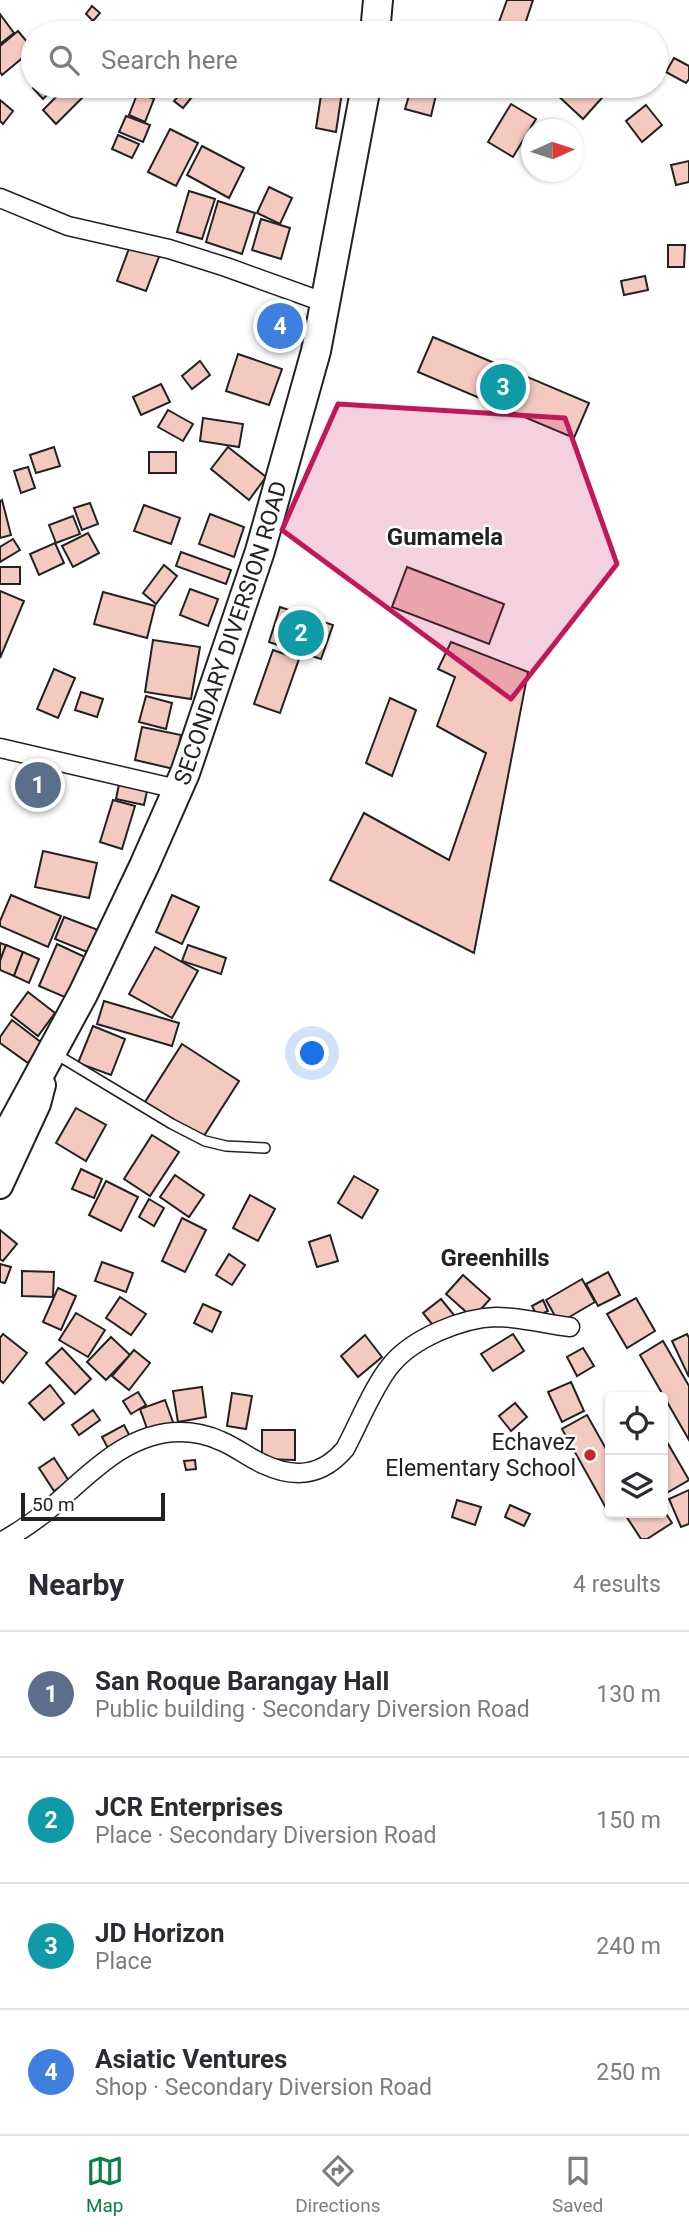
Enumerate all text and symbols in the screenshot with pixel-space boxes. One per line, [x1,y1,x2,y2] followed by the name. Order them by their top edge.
[21,21,668,98] search box
[45,41,83,79] icon: search
[101,45,238,75] text: Search here
[521,119,584,182] north arrow
[257,300,303,352] pin: 4
[480,361,526,413] pin: 3
[168,478,293,789] street label: SECONDARY DIVERSION ROAD
[387,523,503,551] district label: Gumamela
[278,607,324,659] pin: 2
[15,759,61,811] pin: 1
[295,1036,329,1070] your location
[440,1244,550,1272] district label: Greenhills
[605,1392,668,1518] map controls
[605,1392,668,1455] button: locate
[385,1429,576,1482] place label: Echavez Elementary School
[582,1447,598,1463] marker: Echavez Elementary School
[605,1455,668,1518] button: layers
[21,1490,164,1522] scale bar
[32,1493,75,1516] text: 50 m
[28,1567,124,1602] text: Nearby
[573,1571,661,1598] text: 4 results
[95,1666,389,1696] text: San Roque Barangay Hall
[44,1681,58,1708] text: 1
[596,1681,661,1708] text: 130 m
[95,1696,530,1723] text: Public building · Secondary Diversion Road
[95,1792,283,1822] text: JCR Enterprises
[44,1807,58,1834] text: 2
[596,1807,661,1834] text: 150 m
[95,1822,436,1849] text: Place · Secondary Diversion Road
[95,1918,225,1948] text: JD Horizon
[44,1933,58,1960] text: 3
[596,1933,661,1960] text: 240 m
[95,1948,152,1975] text: Place
[95,2044,287,2074] text: Asiatic Ventures
[44,2059,58,2086] text: 4
[596,2059,661,2086] text: 250 m
[95,2074,432,2101] text: Shop · Secondary Diversion Road
[86,2152,124,2217] tab: Map
[295,2152,380,2217] tab: Directions
[552,2152,603,2217] tab: Saved

